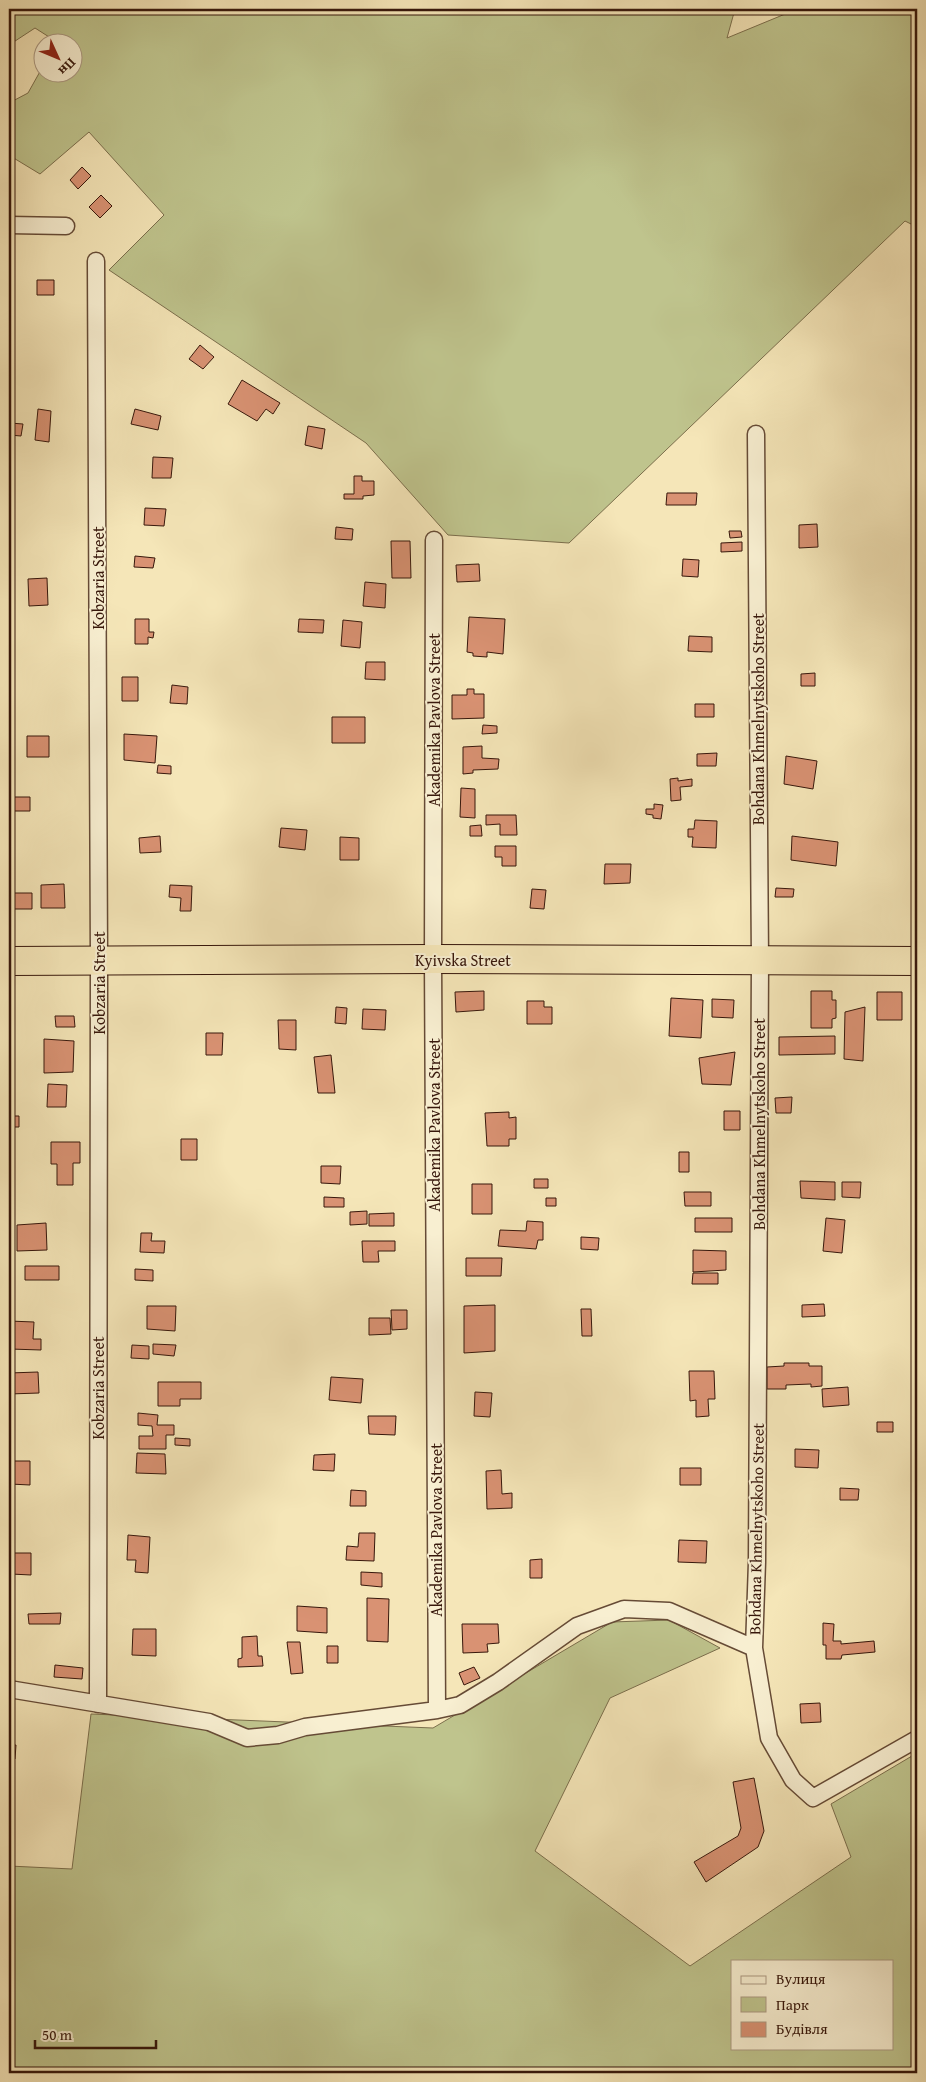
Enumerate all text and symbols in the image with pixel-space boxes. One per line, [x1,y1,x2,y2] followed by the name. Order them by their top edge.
[32,32,82,82] north arrow
[54,54,81,81] text: Пн
[86,526,110,630] street label: Kobzaria Street
[746,613,770,825] street label: Bohdana Khmelnytskoho Street
[422,633,446,807] street label: Akademika Pavlova Street
[87,931,111,1035] street label: Kobzaria Street
[415,948,511,972] street label: Kyivska Street
[747,1018,771,1230] street label: Bohdana Khmelnytskoho Street
[422,1038,446,1212] street label: Akademika Pavlova Street
[86,1336,110,1440] street label: Kobzaria Street
[742,1422,770,1635] street label: Bohdana Khmelnytskoho Street
[424,1443,448,1617] street label: Akademika Pavlova Street
[731,1960,894,2050] legend
[776,1968,826,1989] text: Вулиця
[776,1994,809,2015] text: Парк
[35,2017,156,2049] scale bar
[776,2018,828,2039] text: Будівля
[42,2024,73,2045] text: 50 m

